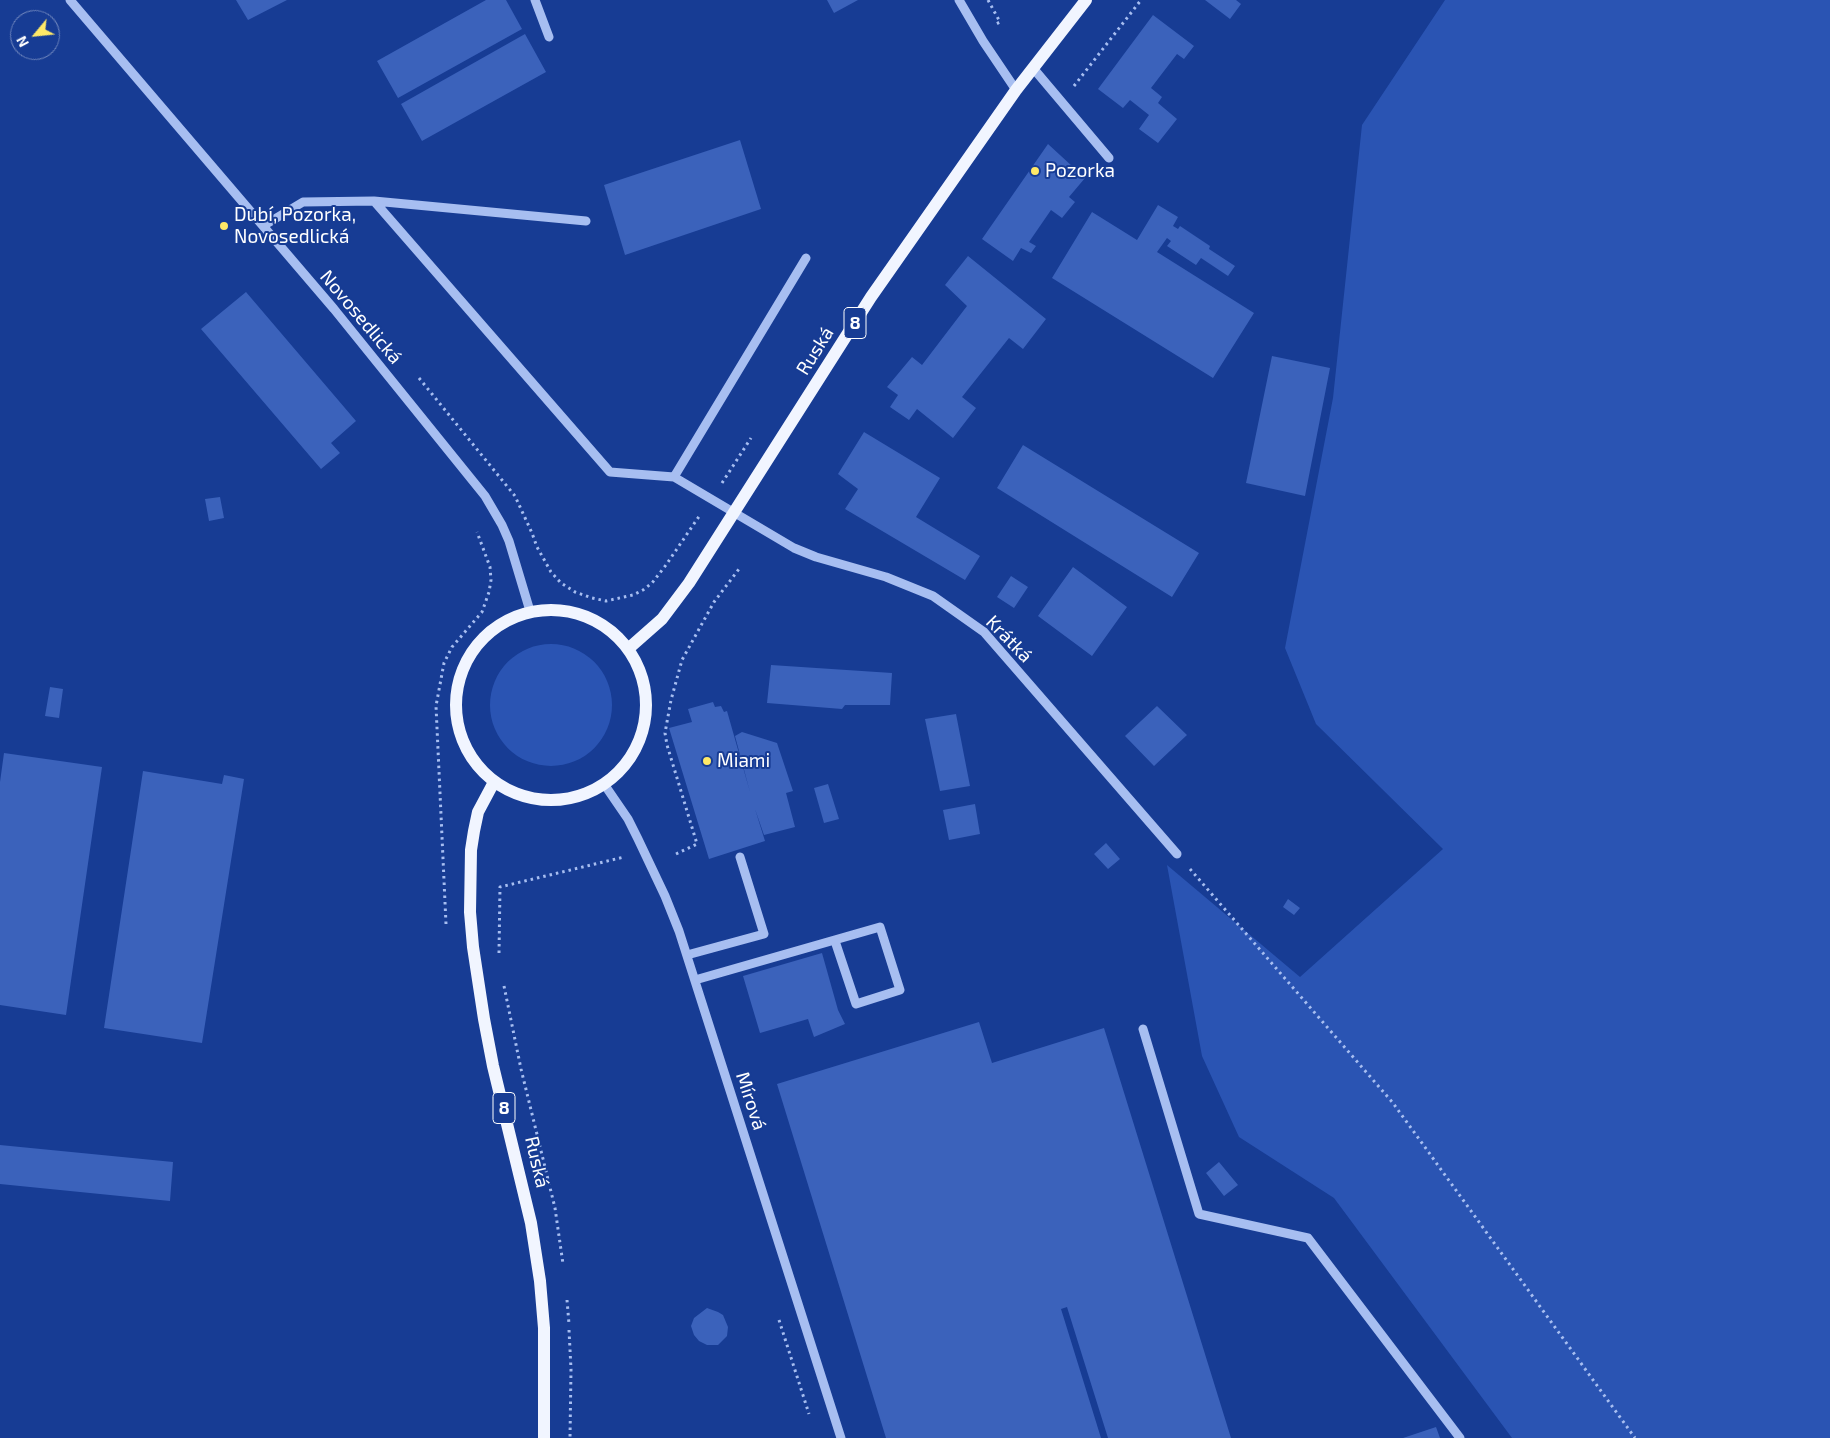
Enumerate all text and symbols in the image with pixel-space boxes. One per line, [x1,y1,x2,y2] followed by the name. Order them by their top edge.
[10,10,60,60] north arrow
[12,33,32,50] text: N
[1045,160,1115,182] place label: Pozorka
[1029,165,1041,177] marker: Pozorka
[234,204,356,248] place label: Dubí, Pozorka, Novosedlická
[218,220,230,232] marker: Dubí, Pozorka, Novosedlická
[315,266,407,368] street label: Novosedlická
[844,307,866,338] road number: 8
[791,323,839,379] street label: Ruská
[981,611,1037,667] street label: Krátká
[717,750,770,772] place label: Miami
[701,755,713,767] marker: Miami
[731,1069,771,1133] street label: Mírová
[493,1092,515,1124] road number: 8
[520,1134,554,1190] street label: Ruská

